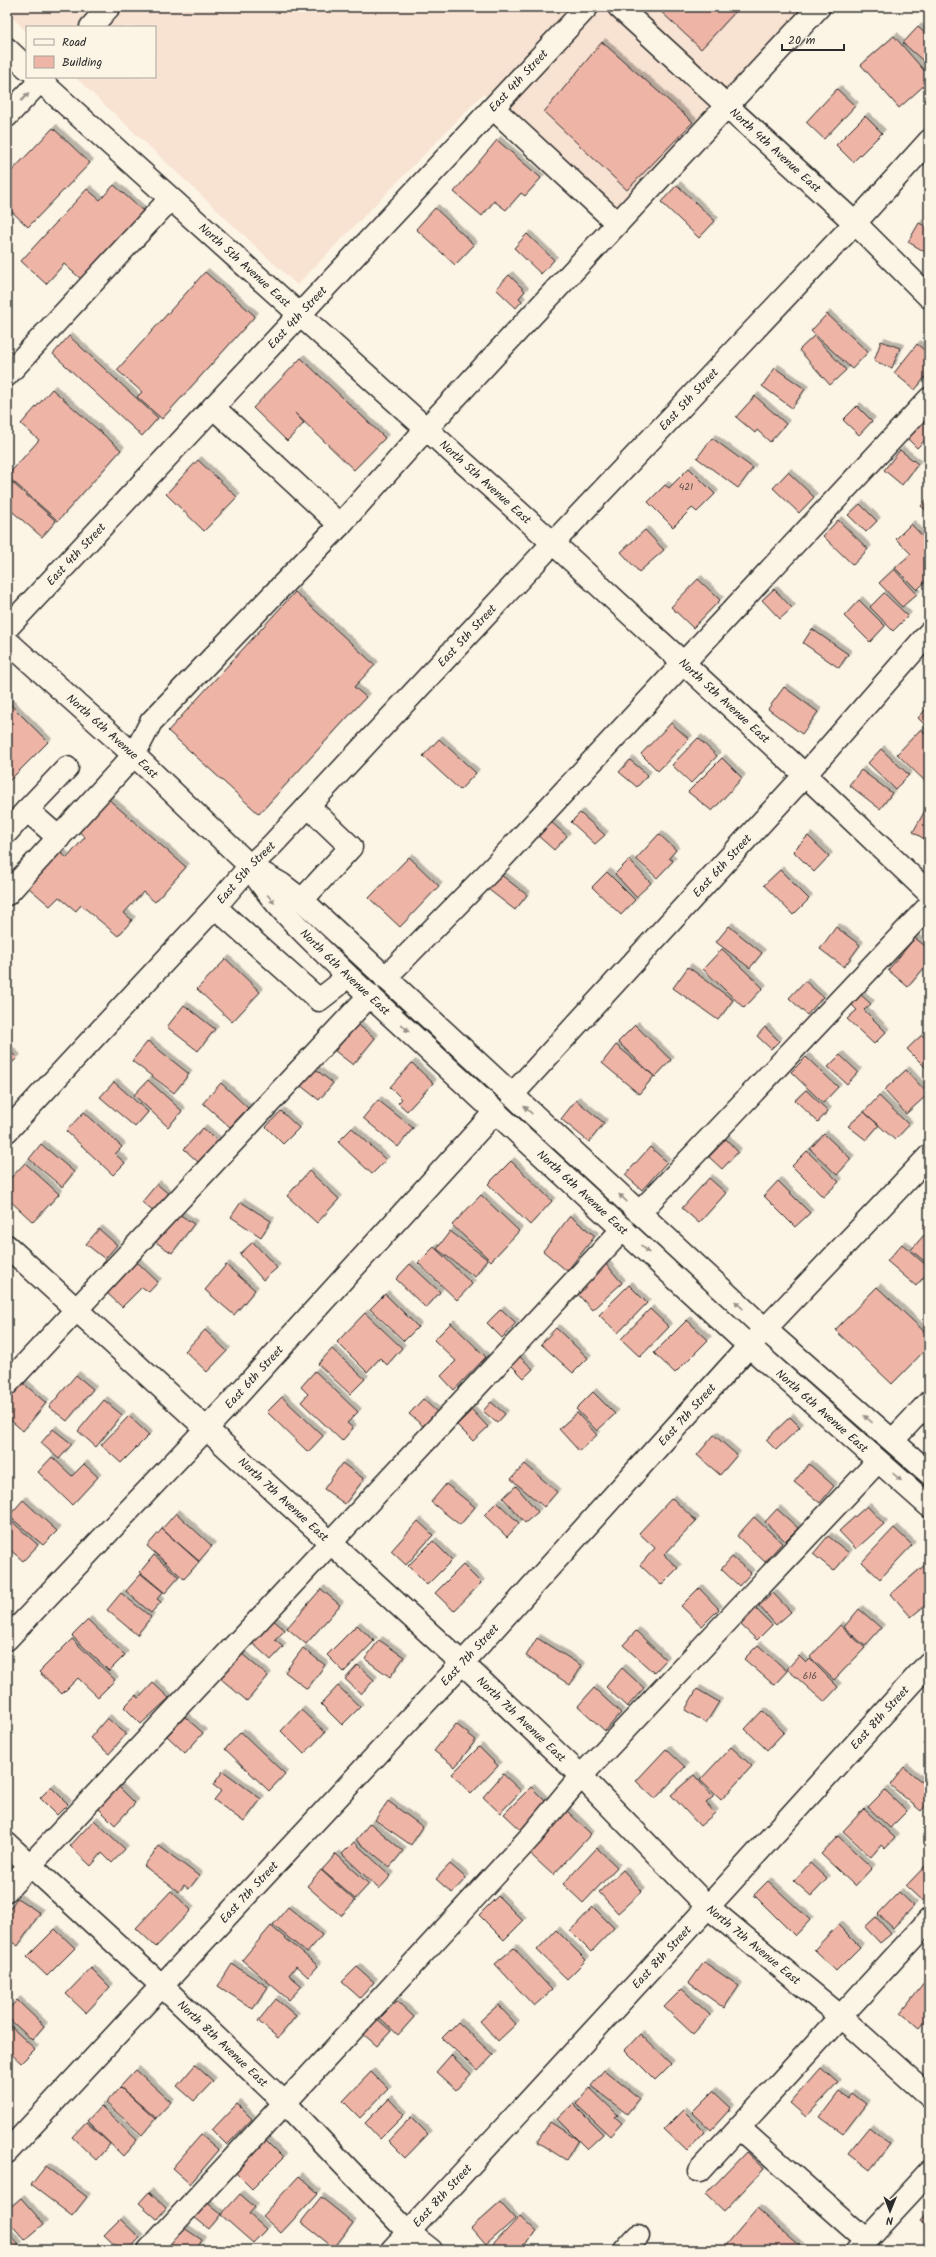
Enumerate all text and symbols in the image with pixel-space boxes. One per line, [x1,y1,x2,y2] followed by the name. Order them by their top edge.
[26,26,156,78] legend
[782,26,844,52] scale bar
[788,31,816,50] text: 20 m
[62,33,87,52] text: Road
[484,45,553,117] street label: East 4th Street
[62,53,102,72] text: Building
[21,92,30,102] one-way arrow
[725,103,825,198] street label: North 4th Avenue East
[194,219,295,312] street label: North 5th Avenue East
[263,282,332,354] street label: East 4th Street
[655,364,724,435] street label: East 5th Street
[435,436,536,529] street label: North 5th Avenue East
[679,479,693,495] house number: 421
[42,518,111,590] street label: East 4th Street
[433,600,502,672] street label: East 5th Street
[674,654,774,749] street label: North 5th Avenue East
[62,690,163,784] street label: North 6th Avenue East
[688,830,757,902] street label: East 6th Street
[212,837,281,909] street label: East 5th Street
[267,893,276,904] one-way arrow
[295,925,395,1021] street label: North 6th Avenue East
[400,1023,410,1032] one-way arrow
[523,1105,533,1115] one-way arrow
[532,1146,633,1240] street label: North 6th Avenue East
[618,1193,628,1203] one-way arrow
[640,1244,650,1254] one-way arrow
[735,1301,744,1310] one-way arrow
[220,1341,289,1414] street label: East 6th Street
[771,1365,873,1458] street label: North 6th Avenue East
[654,1379,721,1451] street label: East 7th Street
[863,1414,874,1423] one-way arrow
[233,1453,333,1547] street label: North 7th Avenue East
[892,1472,902,1482] one-way arrow
[436,1619,504,1691] street label: East 7th Street
[803,1668,817,1684] house number: 616
[472,1672,570,1767] street label: North 7th Avenue East
[846,1681,914,1754] street label: East 8th Street
[215,1857,283,1928] street label: East 7th Street
[702,1900,805,1990] street label: North 7th Avenue East
[628,1921,697,1994] street label: East 8th Street
[173,1996,272,2092] street label: North 8th Avenue East
[408,2159,477,2232] street label: East 8th Street
[870,2191,910,2231] north arrow
[886,2211,893,2229] text: N

